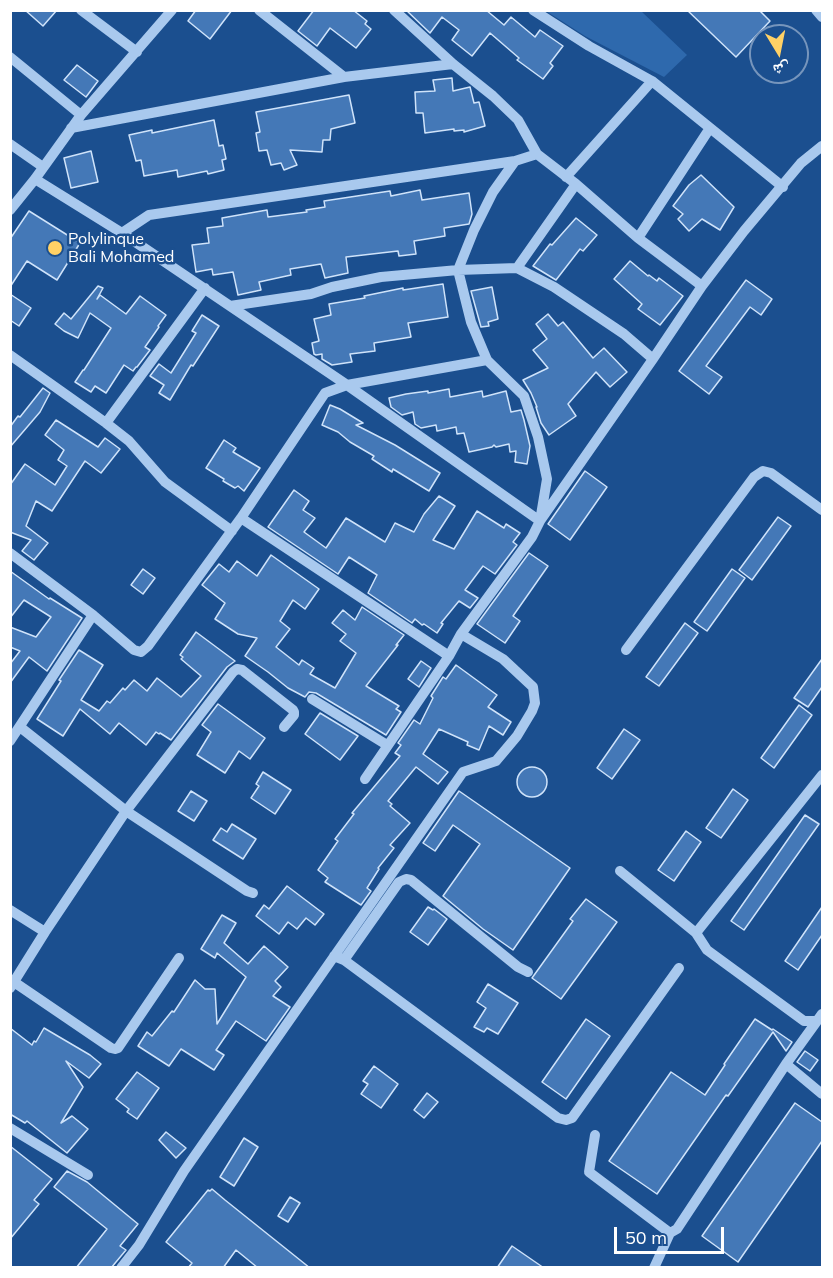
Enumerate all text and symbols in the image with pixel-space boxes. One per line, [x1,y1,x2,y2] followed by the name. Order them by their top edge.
[749,24,809,84] north arrow
[772,58,792,81] text: ش
[68,229,174,267] place label: Polylinque Bali Mohamed
[46,239,64,257] marker: Polylinque Bali Mohamed
[617,1215,726,1253] scale bar
[625,1226,667,1249] text: 50 m

